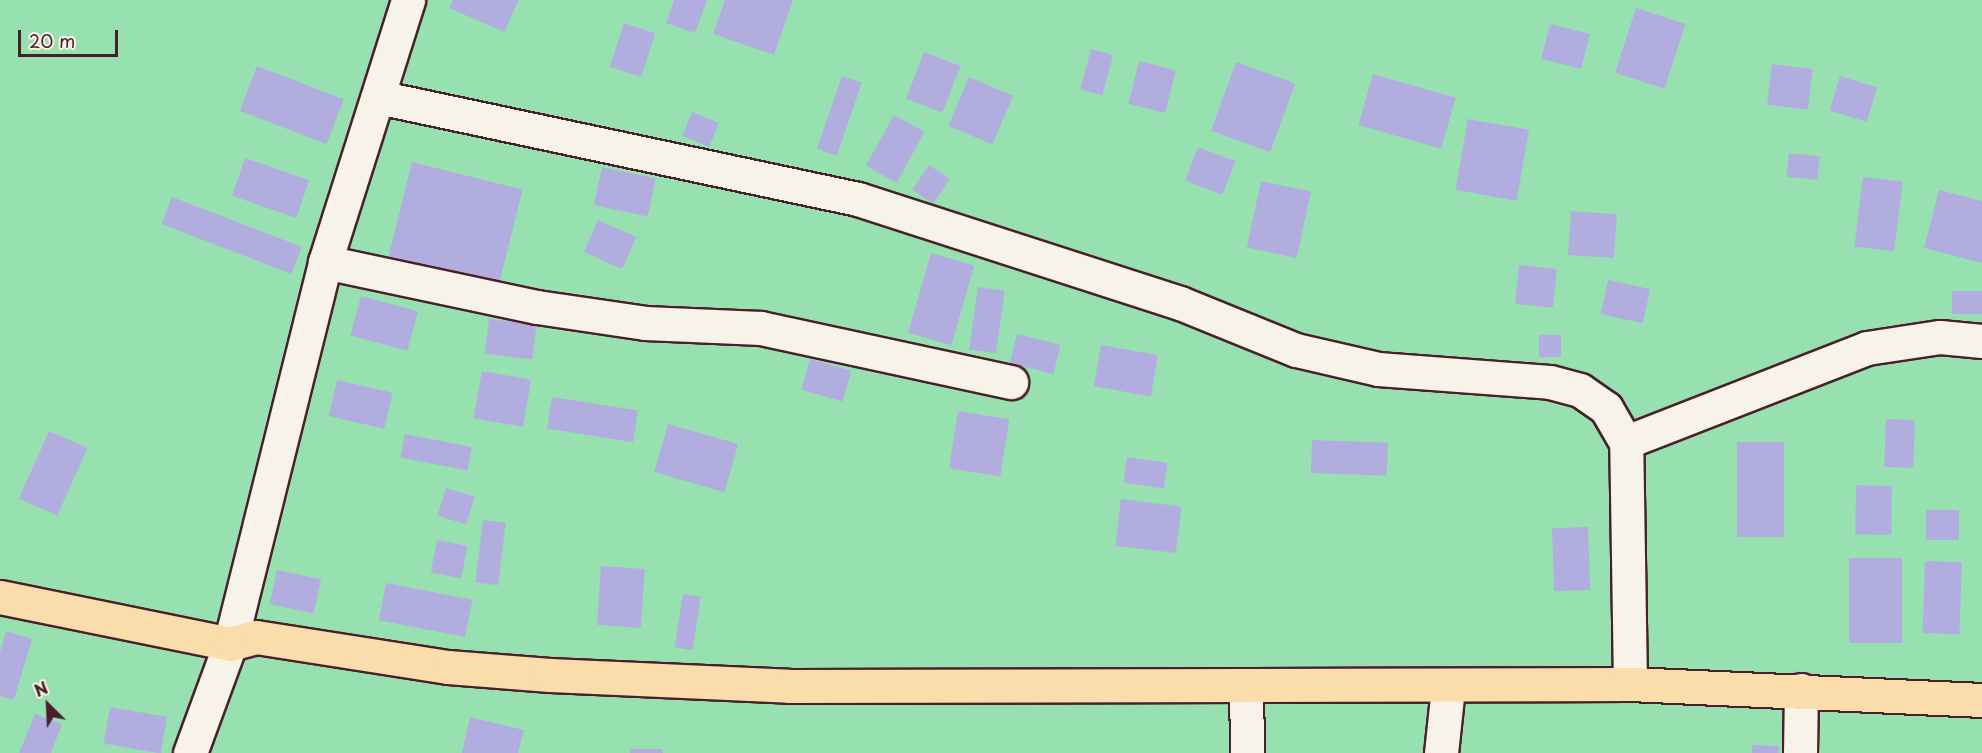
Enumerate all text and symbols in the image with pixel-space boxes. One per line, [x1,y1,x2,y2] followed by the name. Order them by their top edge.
[21,18,122,56] scale bar
[29,27,75,54] text: 20 m
[18,675,78,735] north arrow
[30,675,51,702] text: N

